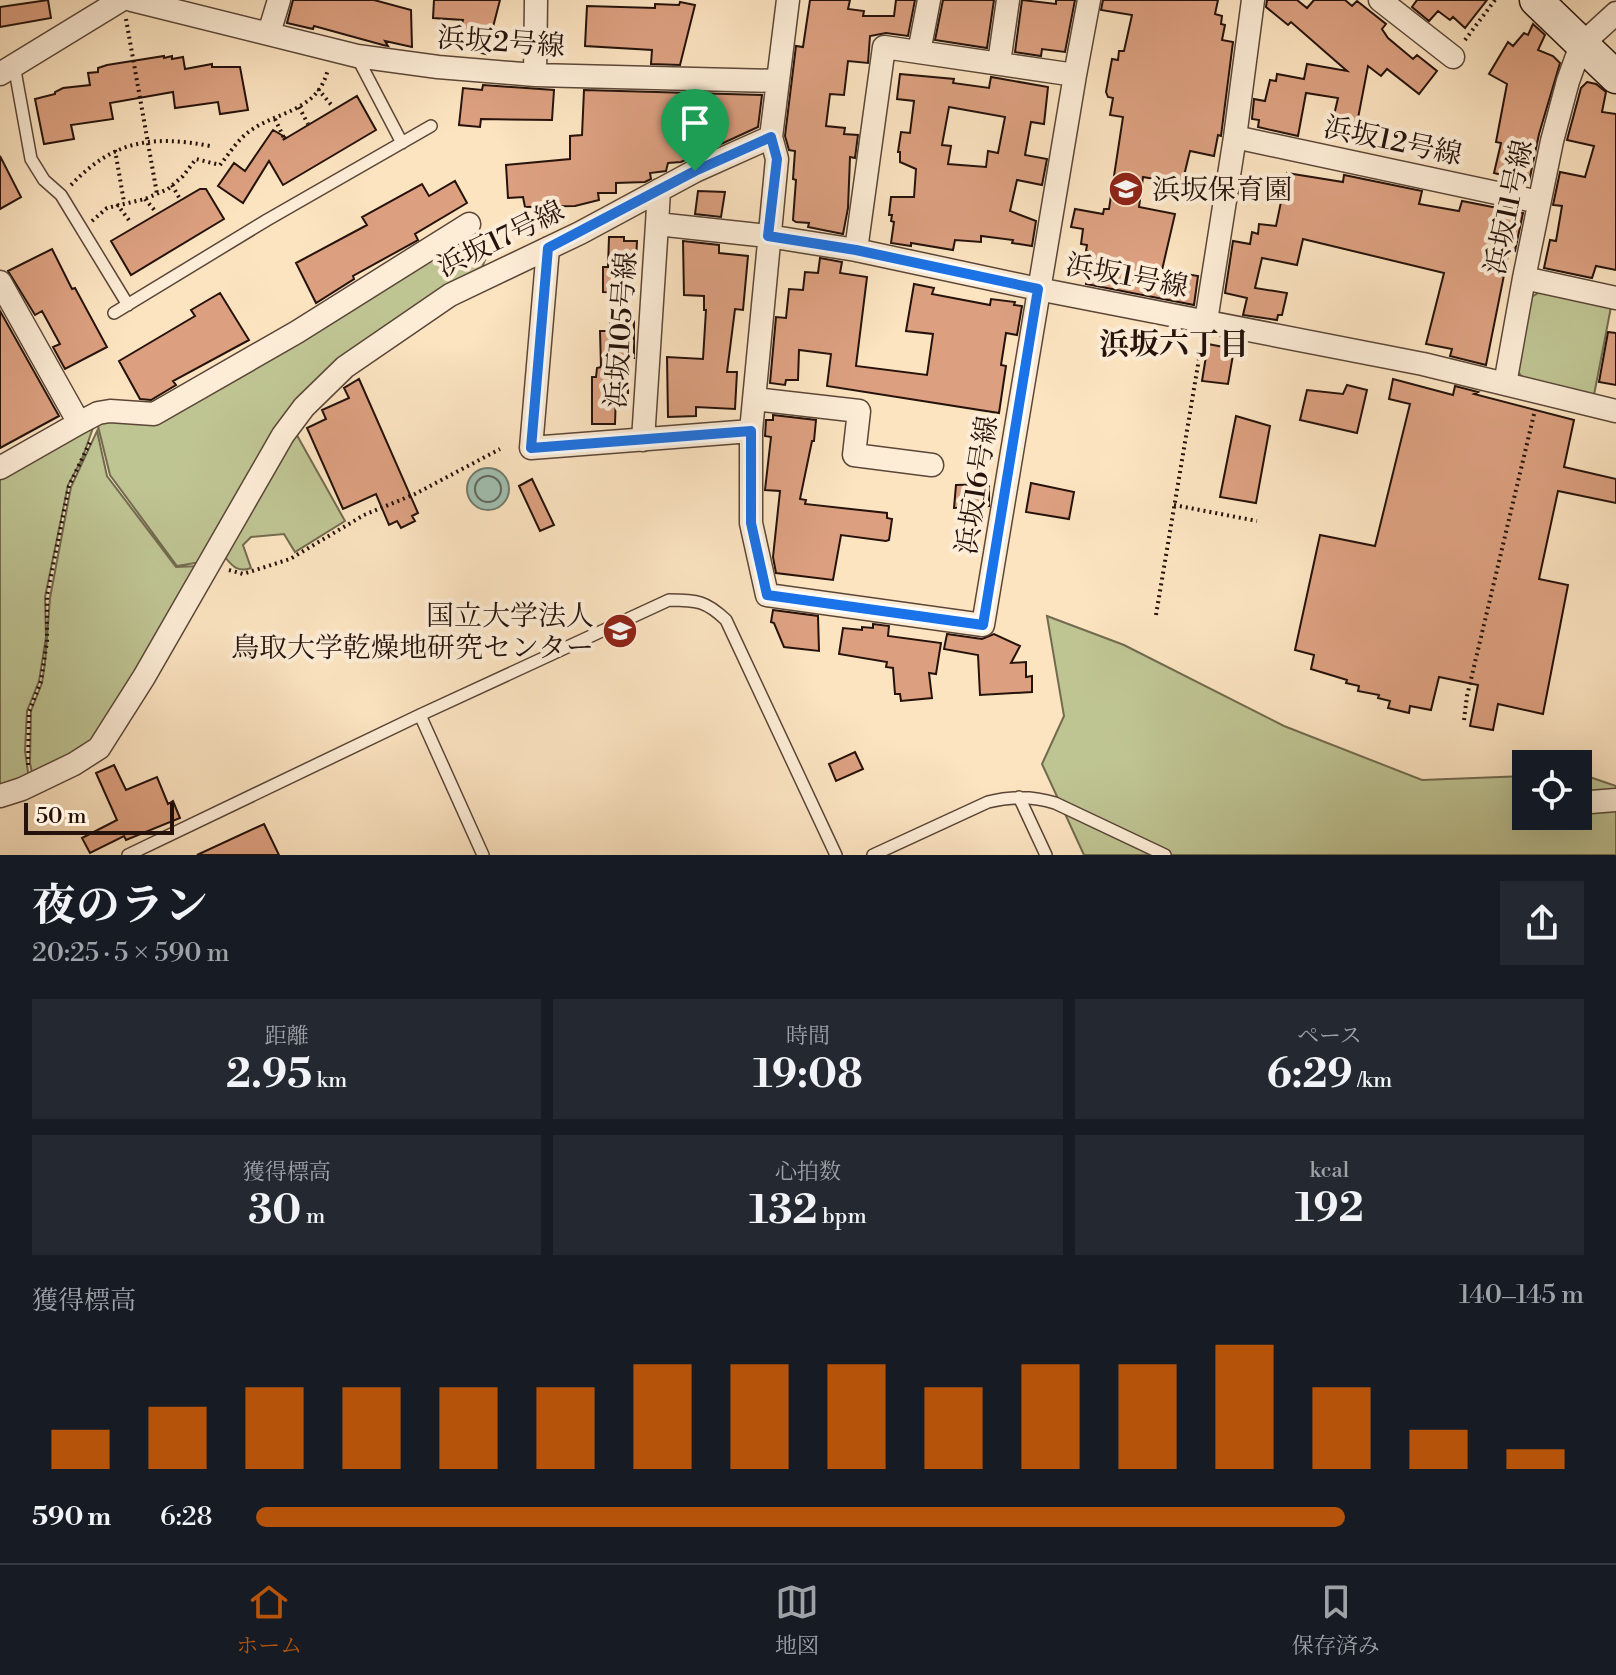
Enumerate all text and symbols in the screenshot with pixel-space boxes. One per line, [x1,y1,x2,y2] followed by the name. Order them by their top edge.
[436,21,566,64] street label: 浜坂2号線
[661,89,729,171] pin
[673,101,717,145] icon: arrive
[1320,110,1465,173] street label: 浜坂12号線
[1478,137,1541,278] street label: 浜坂11号線
[1107,170,1145,208] school or university icon: 浜坂保育園
[1152,173,1292,208] place label: 浜坂保育園
[432,194,570,285] street label: 浜坂17号線
[1062,247,1191,305] street label: 浜坂1号線
[599,250,644,410] street label: 浜坂105号線
[1099,326,1249,364] district label: 浜坂六丁目
[949,413,1006,557] street label: 浜坂16号線
[231,599,594,666] place label: 国立大学法人 鳥取大学乾燥地研究センター
[601,612,639,650] school or university icon: 国立大学法人 鳥取大学乾燥地研究センター
[1512,750,1592,830] map controls
[1512,750,1592,830] button: locate
[24,799,174,835] scale bar
[36,803,87,830] text: 50 m
[32,879,208,934] text: 夜のラン
[1500,881,1584,965] button: share
[32,937,230,969] text: 20:25 · 5 × 590 m
[265,1023,309,1050] text: 距離
[786,1023,830,1050] text: 時間
[1297,1023,1362,1050] text: ペース
[226,1050,312,1100] text: 2.95
[753,1050,863,1100] text: 19:08
[1266,1050,1353,1100] text: 6:29
[312,1067,347,1094] text: km
[1353,1067,1392,1094] text: /km
[1309,1157,1349,1184] text: kcal
[243,1159,331,1186] text: 獲得標高
[775,1159,841,1186] text: 心拍数
[1295,1184,1364,1234] text: 192
[248,1186,301,1236] text: 30
[749,1186,818,1236] text: 132
[301,1203,325,1230] text: m
[818,1203,867,1230] text: bpm
[1459,1279,1584,1311] text: 140–145 m
[32,1285,136,1317] text: 獲得標高
[32,1501,111,1533] text: 590 m
[160,1501,212,1533] text: 6:28
[236,1580,302,1660] tab: ホーム
[775,1580,819,1660] tab: 地図
[1292,1580,1380,1660] tab: 保存済み

